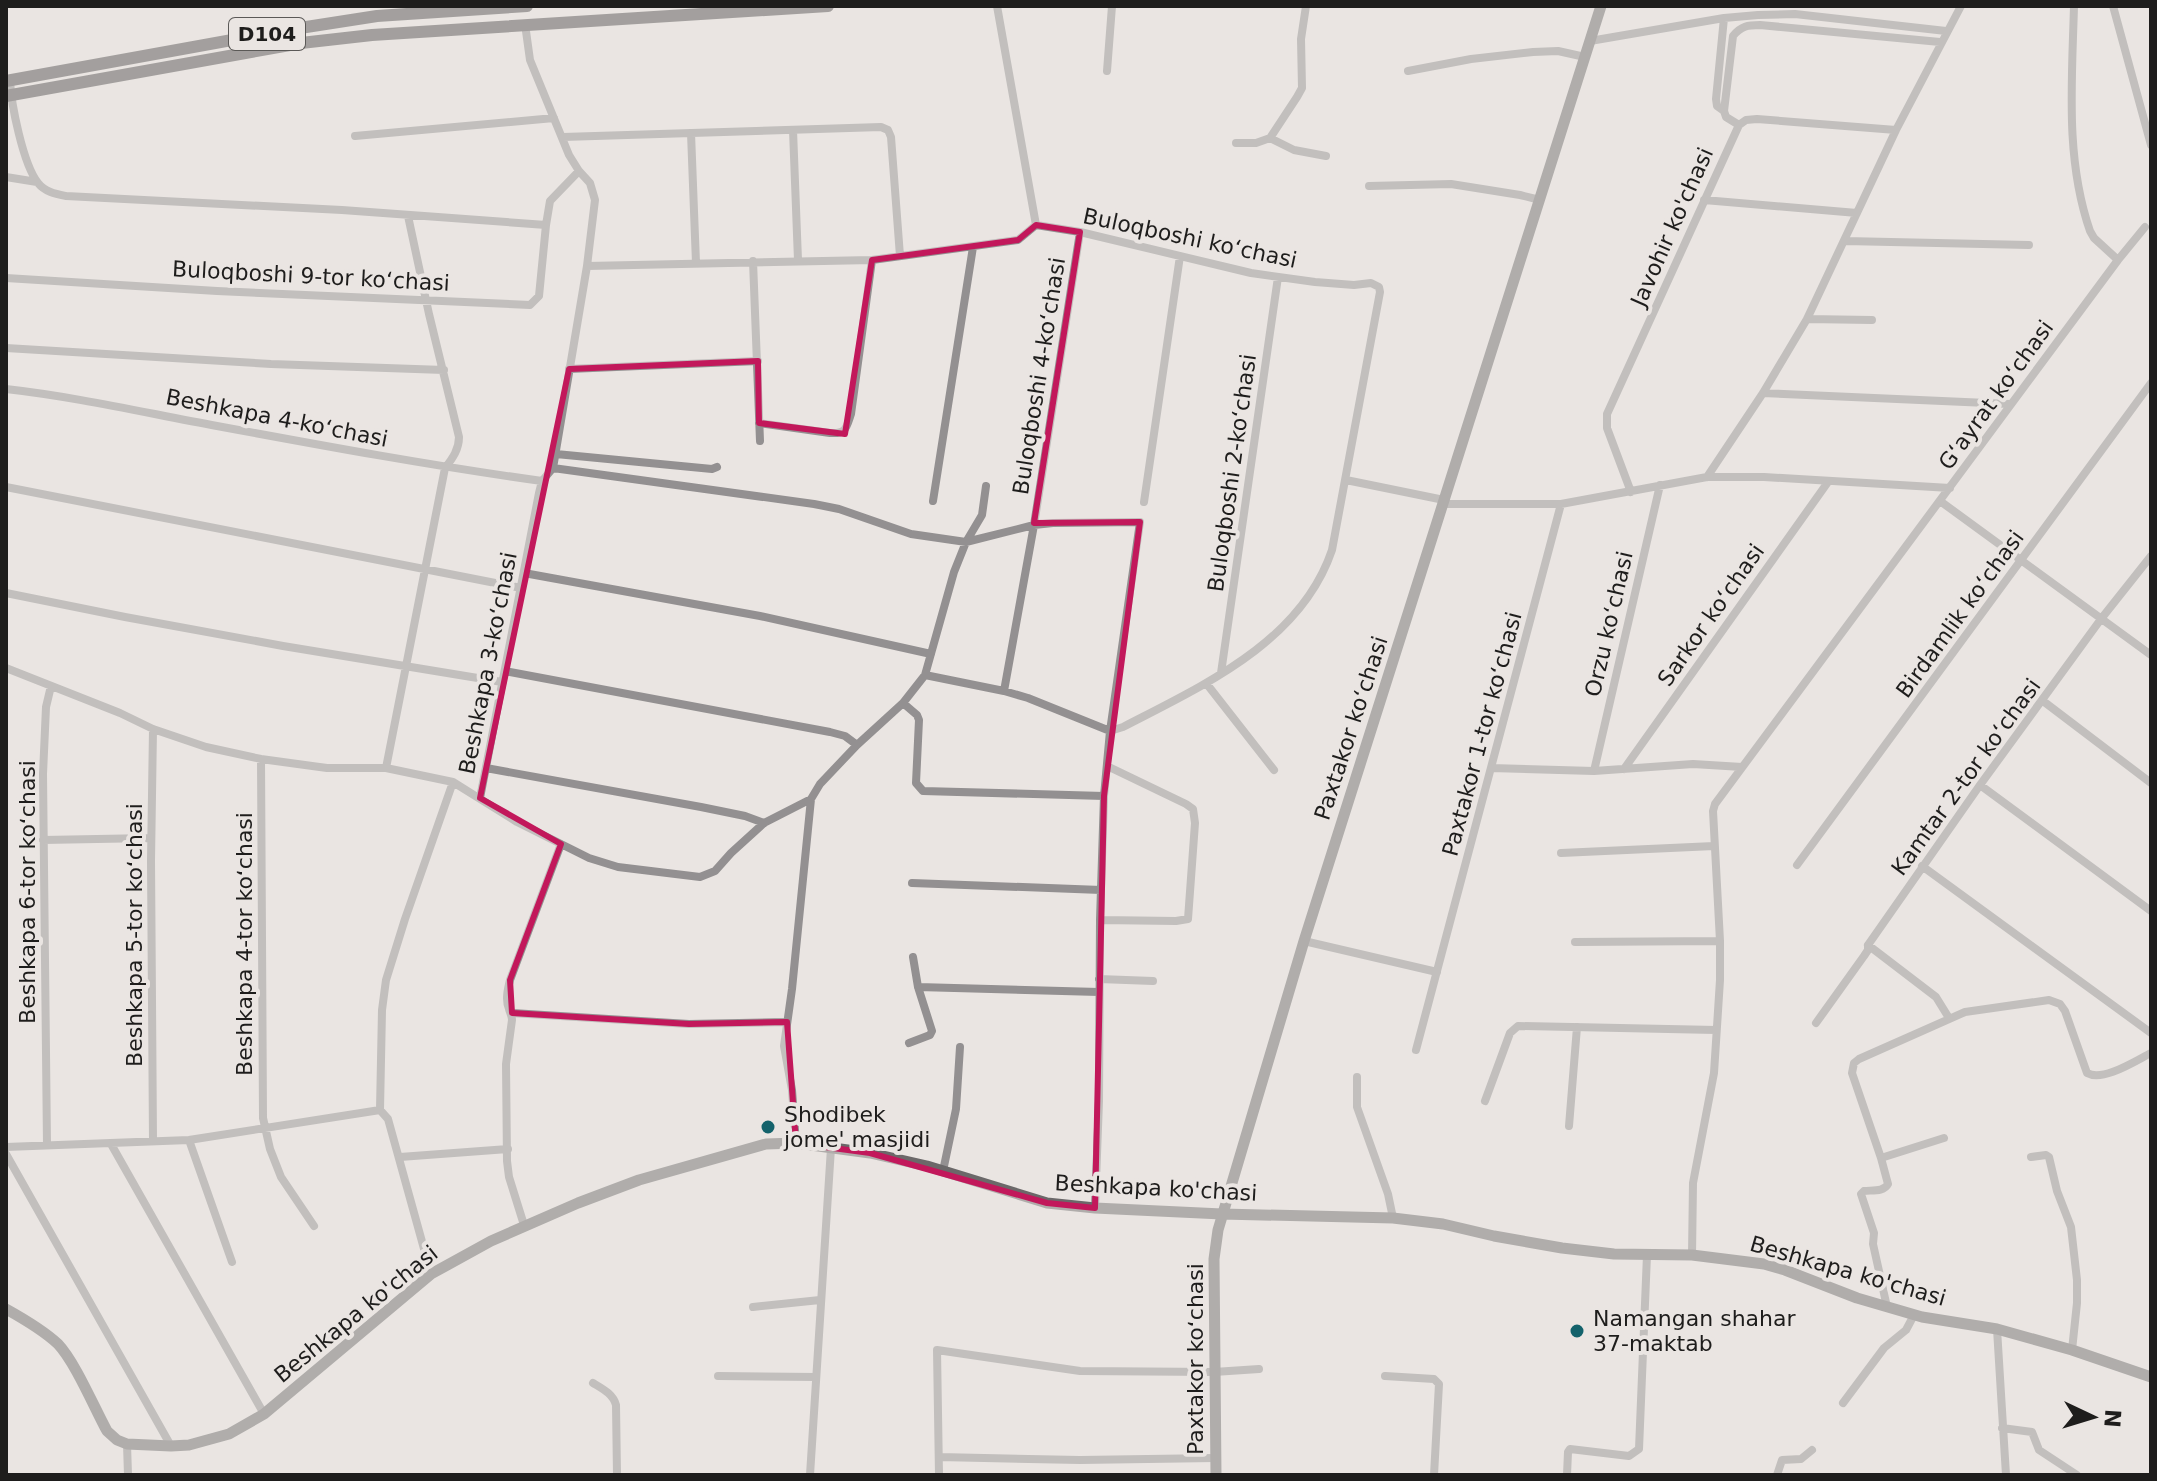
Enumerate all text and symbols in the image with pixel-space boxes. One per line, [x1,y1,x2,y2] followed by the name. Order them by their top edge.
[229,18,305,50] road number: D104
[1625,144,1718,312] street label: Javohir ko'chasi
[1081,203,1299,273] street label: Buloqboshi koʻchasi
[171,256,451,296] street label: Buloqboshi 9-tor koʻchasi
[1008,256,1070,496] street label: Buloqboshi 4-koʻchasi
[1934,316,2058,474] street label: Gʻayrat koʻchasi
[1203,352,1261,594] street label: Buloqboshi 2-koʻchasi
[164,384,390,452] street label: Beshkapa 4-koʻchasi
[1891,526,2029,702] street label: Birdamlik koʻchasi
[1653,539,1769,691] street label: Sarkor koʻchasi
[1580,549,1638,699] street label: Orzu koʻchasi
[454,550,522,776] street label: Beshkapa 3-koʻchasi
[1437,609,1527,859] street label: Paxtakor 1-tor koʻchasi
[1309,633,1393,823] street label: Paxtakor koʻchasi
[1886,674,2046,880] street label: Kamtar 2-tor koʻchasi
[15,760,40,1024] street label: Beshkapa 6-tor koʻchasi
[122,803,147,1067] street label: Beshkapa 5-tor koʻchasi
[232,812,257,1076] street label: Beshkapa 4-tor koʻchasi
[783,1102,930,1152] place label: Shodibek jome' masjidi
[759,1118,777,1136] marker: Shodibek jome' masjidi
[1054,1170,1258,1206] street label: Beshkapa ko'chasi
[1747,1231,1949,1311] street label: Beshkapa ko'chasi
[269,1240,443,1388] street label: Beshkapa ko'chasi
[1183,1263,1208,1455] street label: Paxtakor koʻchasi
[1593,1306,1796,1356] place label: Namangan shahar 37-maktab
[1568,1322,1586,1340] marker: Namangan shahar 37-maktab
[2053,1377,2133,1457] north arrow
[2099,1408,2126,1428] text: N

